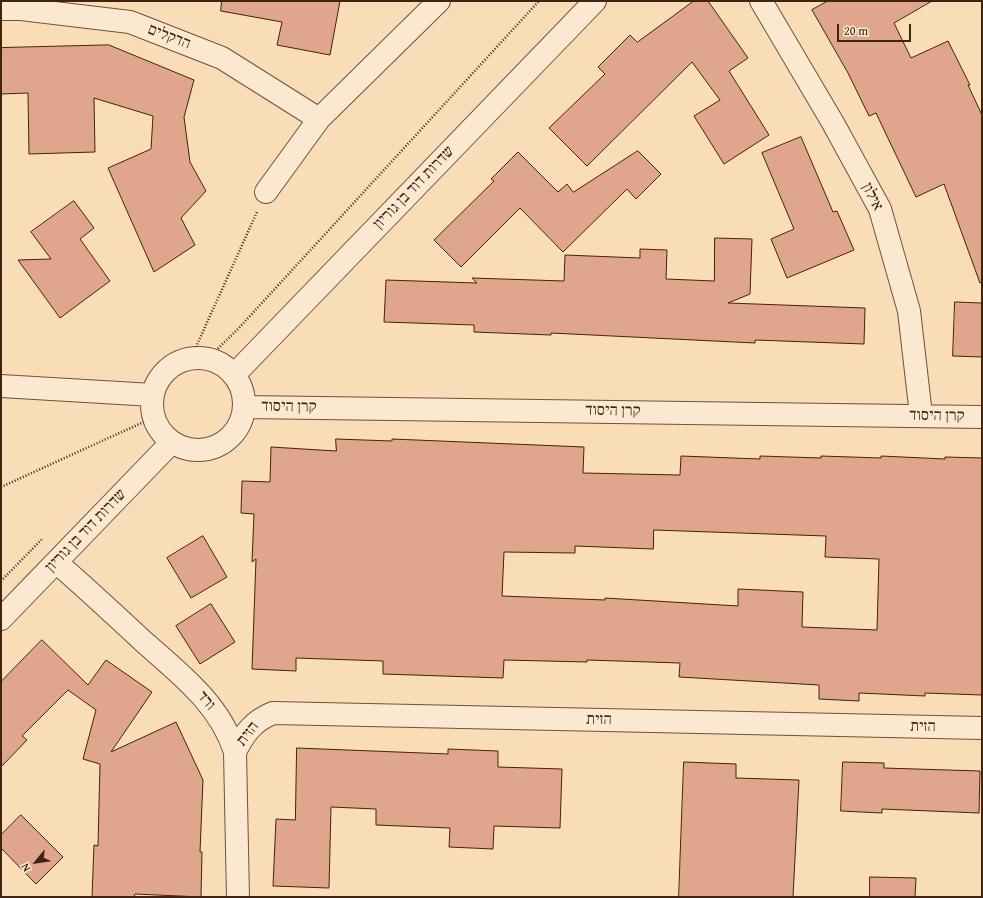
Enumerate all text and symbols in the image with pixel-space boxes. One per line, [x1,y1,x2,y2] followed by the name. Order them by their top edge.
[839,16,913,42] scale bar
[145,20,193,54] street label: הדקלים
[844,22,868,39] text: 20 m
[369,142,459,234] street label: שדרות דוד בן גוריון
[857,180,887,214] street label: אילון
[261,397,317,417] street label: קרן היסוד
[585,401,641,421] street label: קרן היסוד
[909,406,965,426] street label: קרן היסוד
[41,485,131,577] street label: שדרות דוד בן גוריון
[192,687,220,715] street label: ורד
[586,710,612,730] street label: הזית
[910,717,936,737] street label: הזית
[232,718,264,750] street label: הזית
[16,842,56,882] north arrow
[17,861,34,875] text: N

